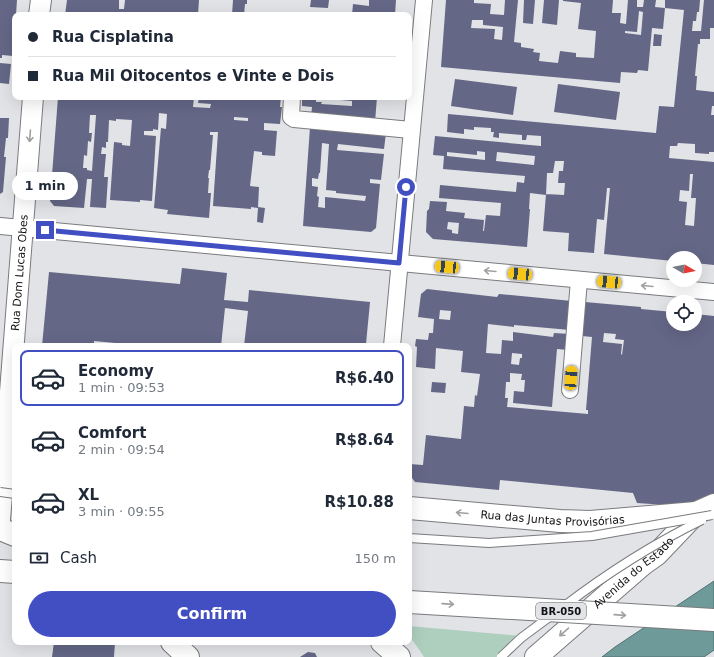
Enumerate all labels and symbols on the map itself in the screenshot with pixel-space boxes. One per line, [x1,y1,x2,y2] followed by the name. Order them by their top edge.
[26,129,34,142] one-way arrow
[12,172,78,200] callout: 1 min
[397,178,415,196] route start
[8,214,30,332] street label: Rua Dom Lucas Obes
[36,221,54,239] route end
[666,251,702,287] north arrow
[435,260,459,274] car
[508,267,532,281] car
[484,268,497,275] one-way arrow
[597,275,621,289] car
[641,282,654,290] one-way arrow
[564,366,578,390] car
[480,508,625,529] street label: Rua das Juntas Provisórias
[456,509,469,516] one-way arrow
[591,534,676,611] street label: Avenida do Estado
[441,600,454,608] one-way arrow
[536,603,586,619] road number: BR-050
[613,611,626,618] one-way arrow
[558,628,569,637] one-way arrow

